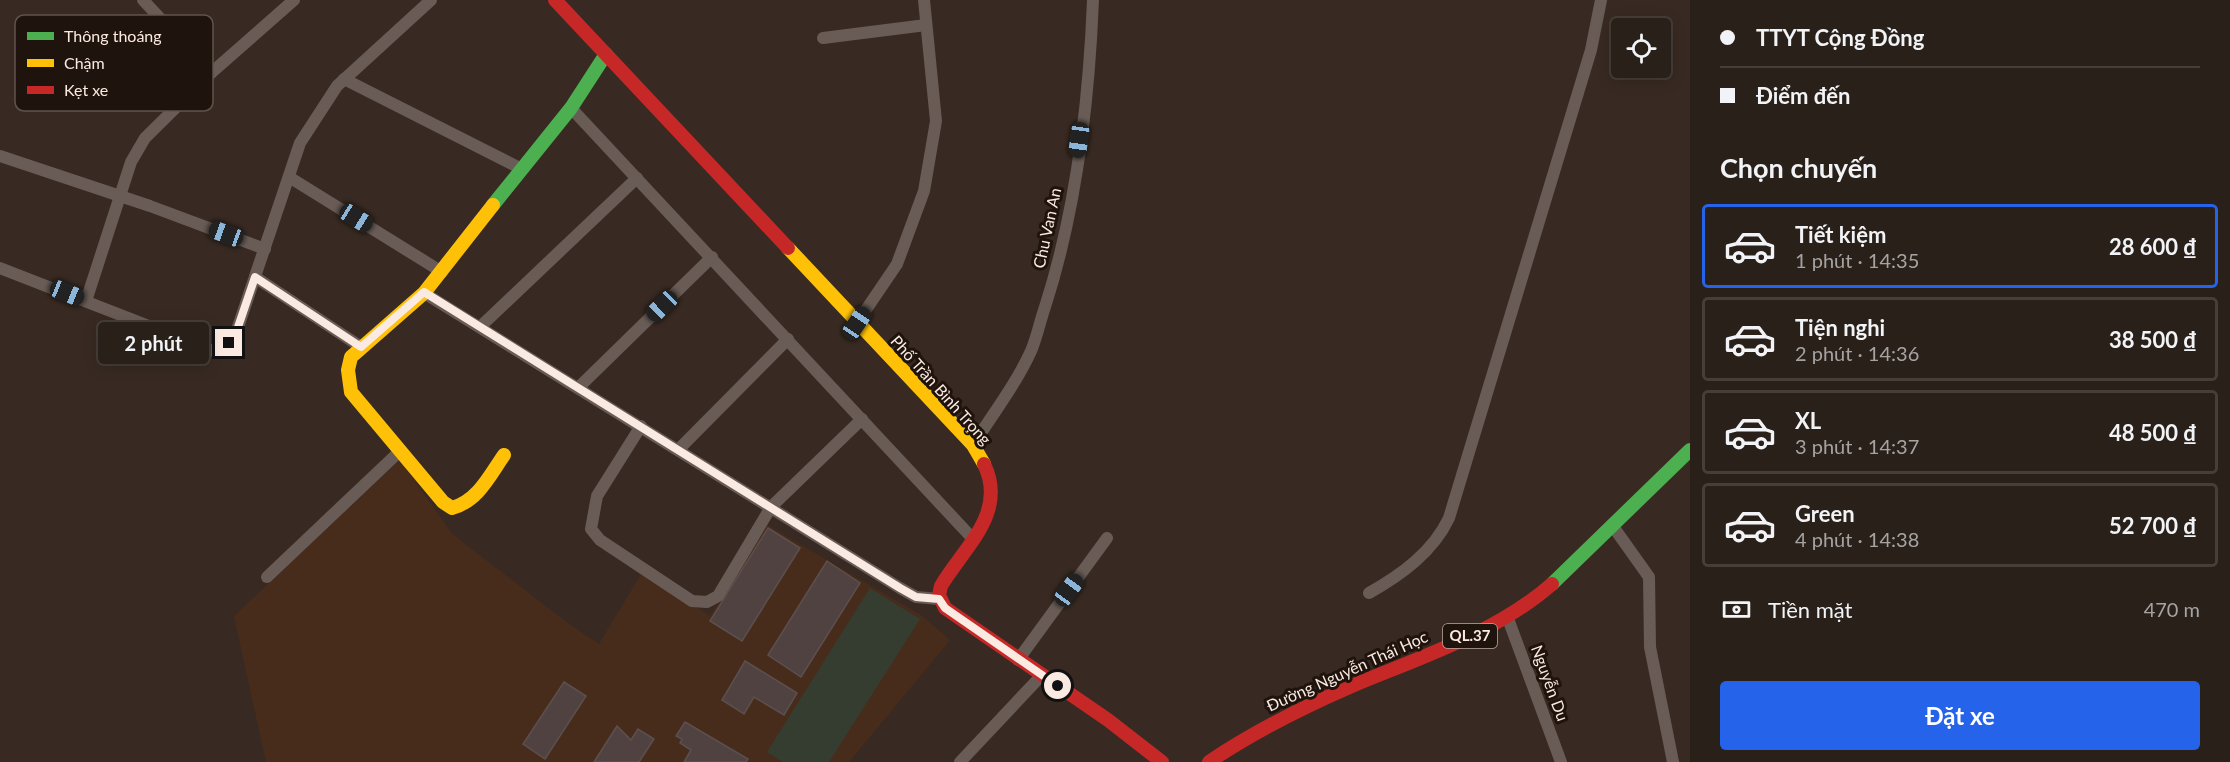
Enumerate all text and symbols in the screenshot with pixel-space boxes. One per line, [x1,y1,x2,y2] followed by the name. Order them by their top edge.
[15,15,213,111] legend
[1611,18,1671,78] map controls
[1611,18,1671,78] button: locate
[1756,24,1924,51] text: TTYT Cộng Đồng
[64,26,162,45] text: Thông thoáng
[64,53,105,72] text: Chậm
[64,80,108,99] text: Kẹt xe
[1756,82,1851,109] text: Điểm đến
[1068,121,1090,159] car
[1720,151,1877,184] text: Chọn chuyến
[1029,186,1064,270] street label: Chu Van An
[336,201,376,235] car
[206,219,246,249] car
[1723,219,1777,273] icon: car
[1795,221,1886,248] text: Tiết kiệm
[2109,233,2197,260] text: 28 600 ₫
[1795,248,1919,272] text: 1 phút · 14:35
[47,278,87,308] car
[643,287,681,325] car
[839,303,875,343] car
[1723,312,1777,366] icon: car
[1795,314,1885,341] text: Tiện nghi
[97,322,208,364] callout: 2 phút
[2109,326,2197,353] text: 38 500 ₫
[215,329,242,356] route end
[125,331,182,355] text: 2 phút
[887,331,995,448] street label: Phố Trần Bình Trọng
[1795,341,1919,365] text: 2 phút · 14:36
[1723,405,1777,459] icon: car
[1795,407,1821,434] text: XL
[2109,419,2197,446] text: 48 500 ₫
[1795,434,1919,458] text: 3 phút · 14:37
[1723,498,1777,552] icon: car
[1795,500,1855,527] text: Green
[2109,512,2197,539] text: 52 700 ₫
[1795,527,1919,551] text: 4 phút · 14:38
[1051,570,1087,610] car
[1720,593,1753,626] icon: cash
[1768,596,1853,623] text: Tiền mặt
[2144,597,2200,621] text: 470 m
[1443,624,1497,648] road number: QL.37
[1263,626,1431,715] street label: Đường Nguyễn Thái Học
[1528,642,1573,724] street label: Nguyễn Du
[1044,672,1071,699] route start
[1720,681,2200,750] button: Đặt xe

